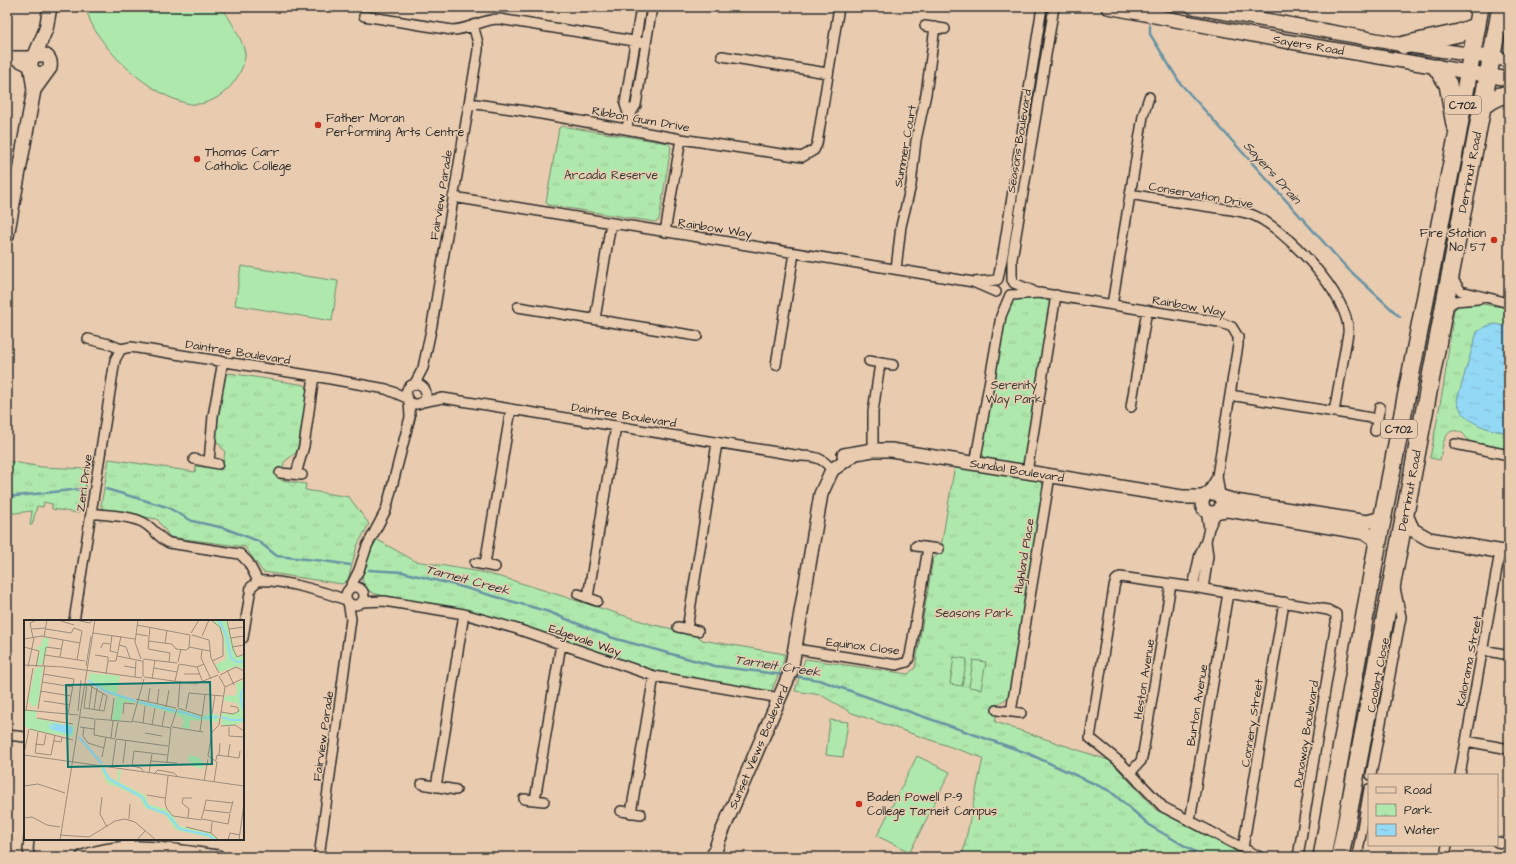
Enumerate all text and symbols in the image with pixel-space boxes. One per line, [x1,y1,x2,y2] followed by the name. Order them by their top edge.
[1271,31,1345,60] street label: Sayers Road
[1003,88,1036,194] street label: Seasons Boulevard
[1445,96,1481,114] road number: C702
[591,103,692,137] street label: Ribbon Gum Drive
[890,103,921,189] street label: Summer Court
[326,110,465,142] place label: Father Moran Performing Arts Centre
[313,120,323,130] marker: Father Moran Performing Arts Centre
[1454,130,1486,214] street label: Derrimut Road
[1238,137,1306,210] water label: Sayers Drain
[205,144,292,176] place label: Thomas Carr Catholic College
[426,148,457,241] street label: Fairview Parade
[192,154,202,164] marker: Thomas Carr Catholic College
[564,167,658,184] park label: Arcadia Reserve
[1147,178,1255,213] street label: Conservation Drive
[677,214,753,244] street label: Rainbow Way
[1420,225,1487,256] place label: Fire Station No. 57
[1489,235,1499,245] marker: Fire Station No. 57
[1151,292,1227,322] street label: Rainbow Way
[184,336,292,369] street label: Daintree Boulevard
[986,377,1043,409] park label: Serenity Way Park
[570,399,678,432] street label: Daintree Boulevard
[1381,420,1417,438] road number: C702
[1394,449,1426,532] street label: Derrimut Road
[72,453,97,513] street label: Zeri Drive
[968,455,1065,487] street label: Sundial Boulevard
[1010,517,1040,595] street label: Highland Place
[424,560,513,600] water label: Tarneit Creek
[935,605,1013,622] park label: Seasons Park
[1452,614,1487,708] street label: Kalorama Street
[24,620,244,840] inset map
[546,620,624,662] street label: Edgevale Way
[825,634,901,660] street label: Equinox Close
[1363,636,1394,714] street label: Coolart Close
[1130,637,1159,721] street label: Heston Avenue
[734,650,823,682] water label: Tarneit Creek
[1183,662,1212,747] street label: Burton Avenue
[1237,678,1269,768] street label: Connery Street
[1290,679,1324,789] street label: Dunaway Boulevard
[725,683,793,812] street label: Sunset Views Boulevard
[309,689,338,782] street label: Fairview Parade
[1368,774,1498,846] legend
[1404,782,1432,799] text: Road
[867,789,997,821] place label: Baden Powell P-9 College Tarneit Campus
[854,799,864,809] marker: Baden Powell P-9 College Tarneit Campus
[1404,802,1432,819] text: Park
[1404,822,1440,839] text: Water

